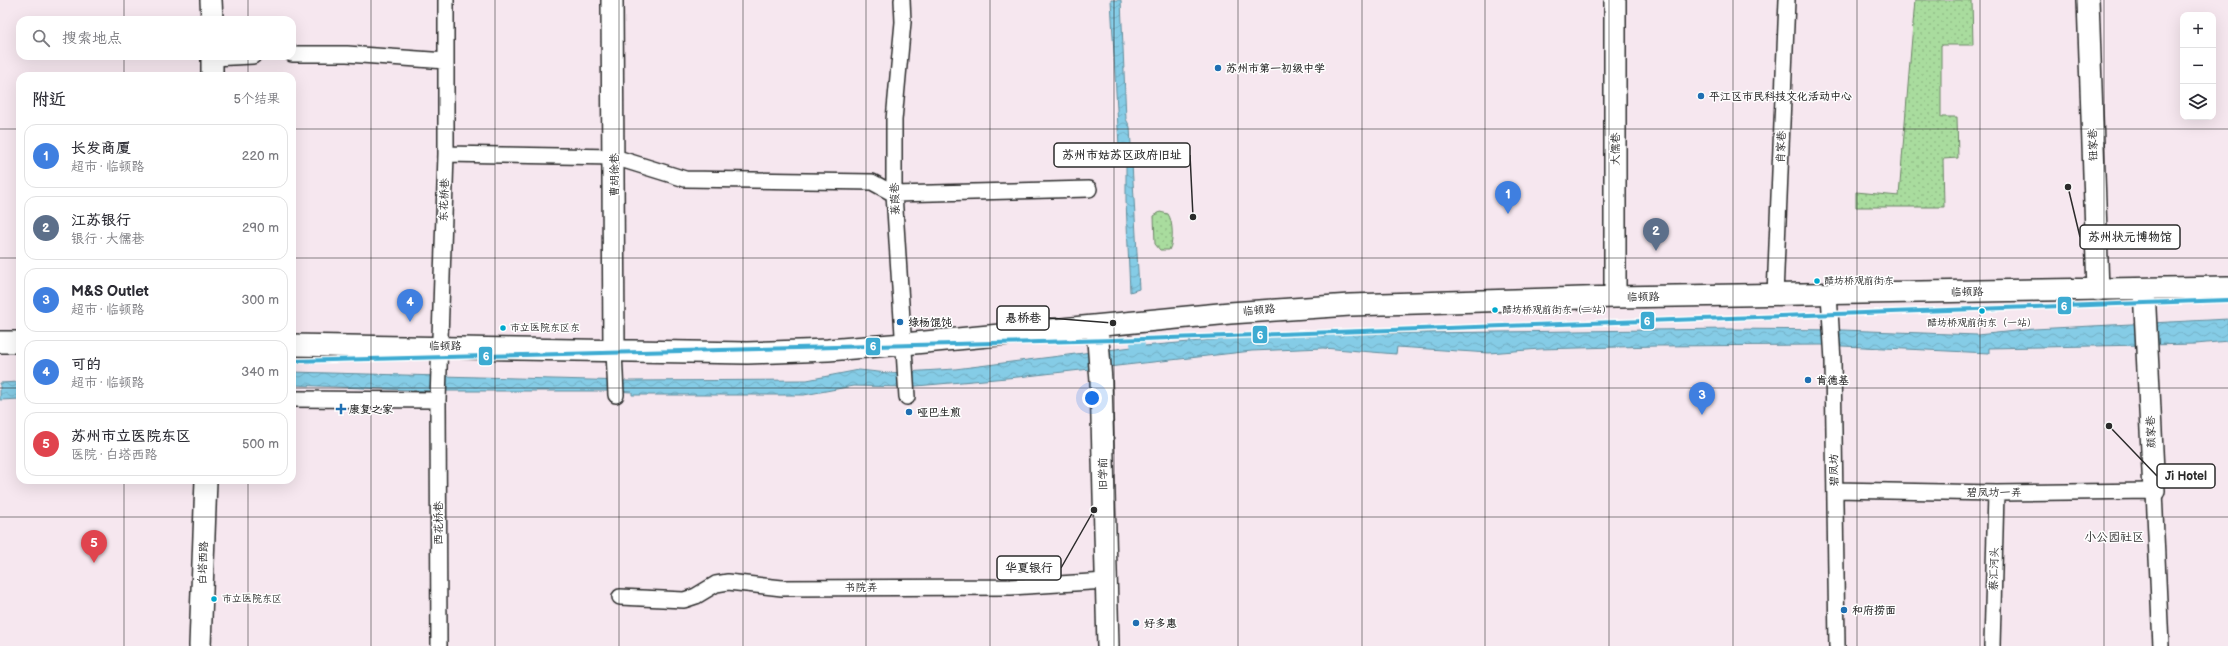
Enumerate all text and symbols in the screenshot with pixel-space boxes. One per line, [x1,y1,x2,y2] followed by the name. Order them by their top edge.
[2180,12,2216,120] map controls
[2180,12,2216,48] button: +
[16,16,296,60] search box
[30,27,52,49] icon: search
[62,29,122,48] text: 搜索地点
[2180,48,2216,84] button: −
[1226,62,1325,75] place label: 苏州市第一初级中学
[1213,63,1223,73] marker: 苏州市第一初级中学
[2180,84,2216,120] button: layers
[32,90,66,110] text: 附近
[1709,90,1852,103] place label: 平江区市民科技文化活动中心
[234,91,280,107] text: 5个结果
[1696,91,1706,101] marker: 平江区市民科技文化活动中心
[2086,128,2100,162] street label: 钮家巷
[1774,130,1788,164] street label: 肖家巷
[1609,133,1622,166] street label: 大儒巷
[71,139,131,158] text: 长发商厦
[1054,143,1190,167] callout: 苏州市姑苏区政府旧址
[43,148,49,164] text: 1
[242,148,279,164] text: 220 m
[1062,148,1182,163] text: 苏州市姑苏区政府旧址
[608,153,621,197] street label: 曹胡徐巷
[71,159,144,175] text: 超市 · 临顿路
[437,178,451,222] street label: 东花桥巷
[1495,181,1521,214] pin: 1
[888,182,902,216] street label: 菉葭巷
[71,211,131,230] text: 江苏银行
[1643,218,1669,251] pin: 2
[42,220,50,236] text: 2
[242,220,279,236] text: 290 m
[2080,225,2180,249] callout: 苏州状元博物馆
[2088,230,2172,245] text: 苏州状元博物馆
[71,231,144,247] text: 银行 · 大儒巷
[1824,275,1894,287] place label: 醋坊桥观前街东
[1812,276,1822,286] marker: 醋坊桥观前街东
[71,282,149,301] text: M&S Outlet
[1950,285,1984,299] street label: 临顿路
[397,289,423,322] pin: 4
[1626,290,1660,304] street label: 临顿路
[42,292,50,308] text: 3
[241,292,279,308] text: 300 m
[2057,296,2072,315] line badge: 6
[2061,300,2068,313] text: 6
[71,302,144,318] text: 超市 · 临顿路
[1242,302,1276,318] street label: 临顿路
[1502,304,1612,316] place label: 醋坊桥观前街东（二站）
[1490,305,1500,315] marker: 醋坊桥观前街东（二站）
[997,306,1049,330] callout: 悬桥巷
[1977,306,1987,316] marker: 醋坊桥观前街东（一站）
[1005,311,1042,326] text: 悬桥巷
[1640,311,1655,330] line badge: 6
[1644,315,1651,328] text: 6
[908,316,952,329] place label: 绿杨馄饨
[895,317,905,327] marker: 绿杨馄饨
[1927,317,2037,329] place label: 醋坊桥观前街东（一站）
[510,322,580,334] place label: 市立医院东区东
[498,323,508,333] marker: 市立医院东区东
[1252,325,1268,344] line badge: 6
[1257,329,1264,342] text: 6
[865,337,881,356] line badge: 6
[428,339,462,353] street label: 临顿路
[870,340,877,353] text: 6
[478,346,493,366] line badge: 6
[483,350,490,363] text: 6
[71,355,101,374] text: 可的
[42,364,50,380] text: 4
[241,364,279,380] text: 340 m
[1816,374,1849,387] place label: 肯德基
[71,375,144,391] text: 超市 · 临顿路
[1803,375,1813,385] marker: 肯德基
[1689,382,1715,415] pin: 3
[1082,388,1102,408] your location
[349,403,393,416] place label: 康复之家
[336,404,346,414] marker: 康复之家
[917,406,961,419] place label: 哑巴生煎
[904,407,914,417] marker: 哑巴生煎
[2144,415,2158,449] street label: 颜家巷
[71,427,191,446] text: 苏州市立医院东区
[42,436,50,452] text: 5
[242,436,279,452] text: 500 m
[71,447,157,463] text: 医院 · 白塔西路
[1827,453,1841,487] street label: 碧凤坊
[1096,457,1110,491] street label: 旧学前
[2157,464,2215,488] callout: Ji Hotel
[2165,469,2207,484] text: Ji Hotel
[1967,486,2022,499] street label: 碧凤坊一弄
[432,501,445,545] street label: 西花桥巷
[81,530,107,563] pin: 5
[2084,530,2144,545] district label: 小公园社区
[196,541,210,585] street label: 白塔西路
[1987,547,2001,591] street label: 蔡汇河头
[997,556,1061,580] callout: 华夏银行
[1005,561,1053,576] text: 华夏银行
[845,581,878,594] street label: 书院弄
[222,593,282,605] place label: 市立医院东区
[209,594,219,604] marker: 市立医院东区
[1852,604,1896,617] place label: 和府捞面
[1839,605,1849,615] marker: 和府捞面
[1144,617,1177,630] place label: 好多惠
[1131,618,1141,628] marker: 好多惠

